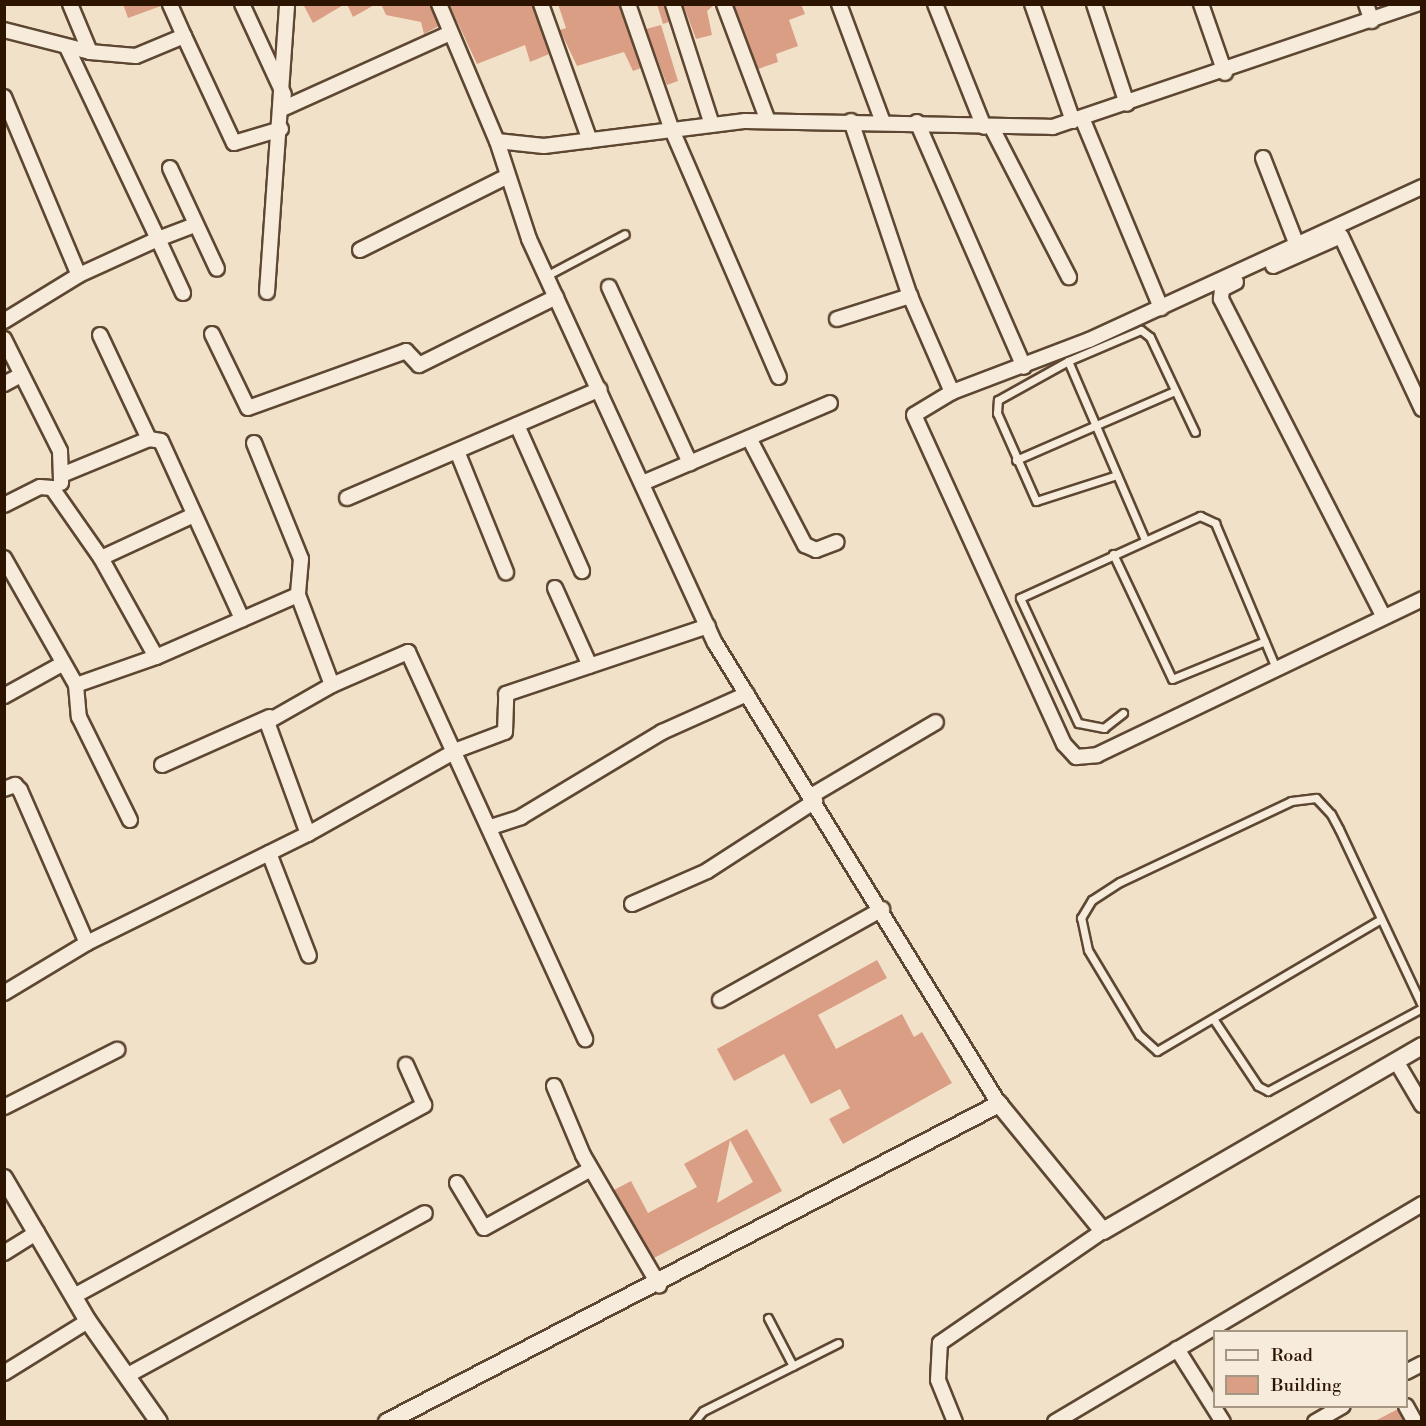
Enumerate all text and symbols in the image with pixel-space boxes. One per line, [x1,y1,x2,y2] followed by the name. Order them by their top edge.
[1213,1330,1408,1408] legend
[1271,1344,1313,1367] text: Road
[1271,1374,1341,1397] text: Building

